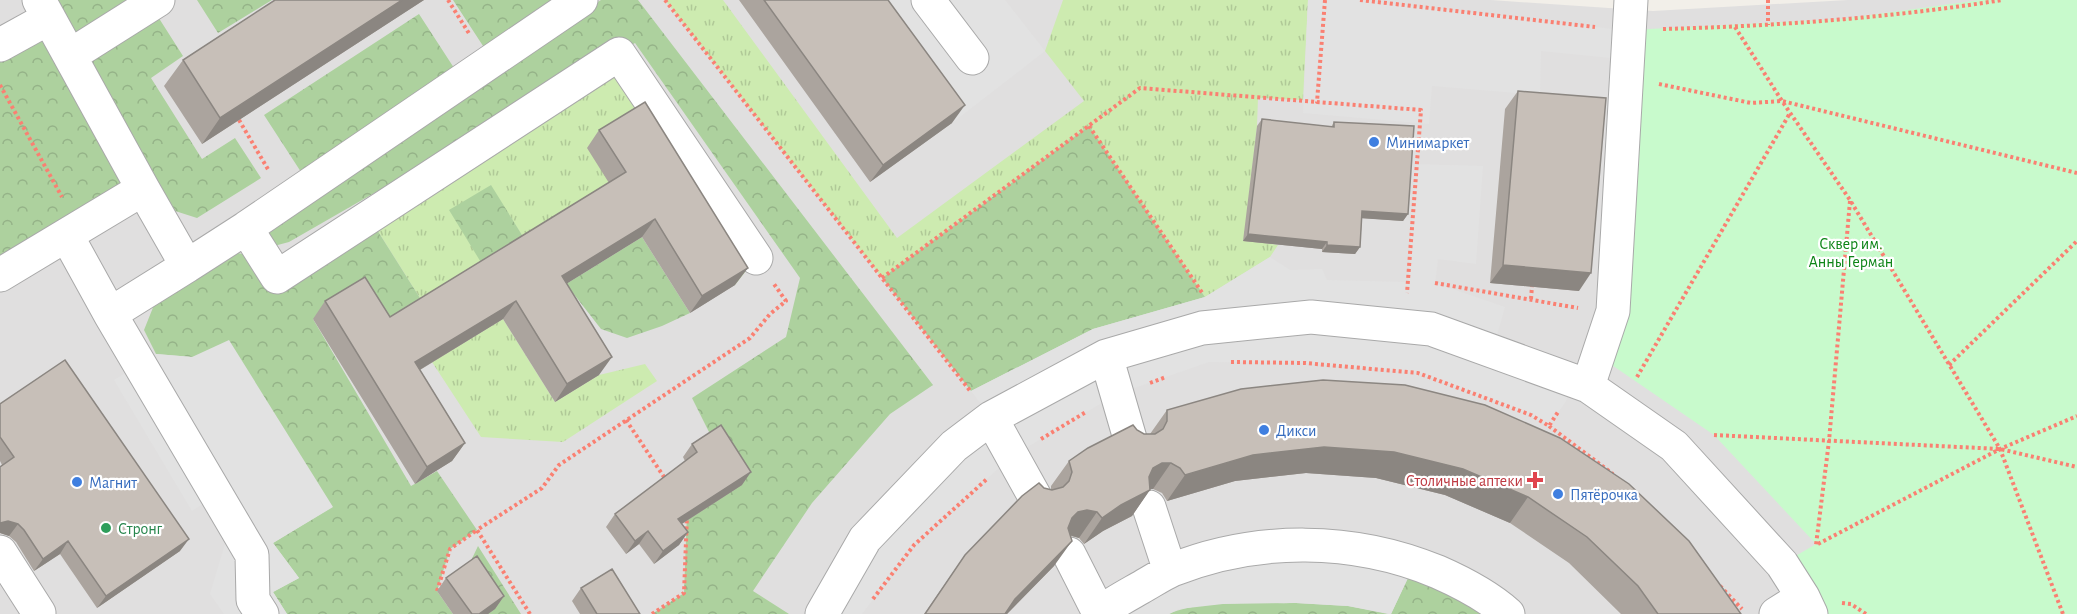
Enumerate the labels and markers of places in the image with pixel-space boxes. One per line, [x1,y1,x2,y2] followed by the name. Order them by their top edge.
[1367,135,1381,149] marker: Минимаркет
[1386,135,1470,151] place label: Минимаркет
[1257,423,1271,437] marker: Дикси
[1276,423,1316,439] place label: Дикси
[1406,473,1523,489] place label: Столичные аптеки
[1528,473,1542,487] marker: Столичные аптеки
[70,475,84,489] marker: Магнит
[89,475,137,491] place label: Магнит
[1551,487,1565,501] marker: Пятёрочка
[1570,487,1638,503] place label: Пятёрочка
[99,521,113,535] marker: Стронг
[118,521,163,537] place label: Стронг

